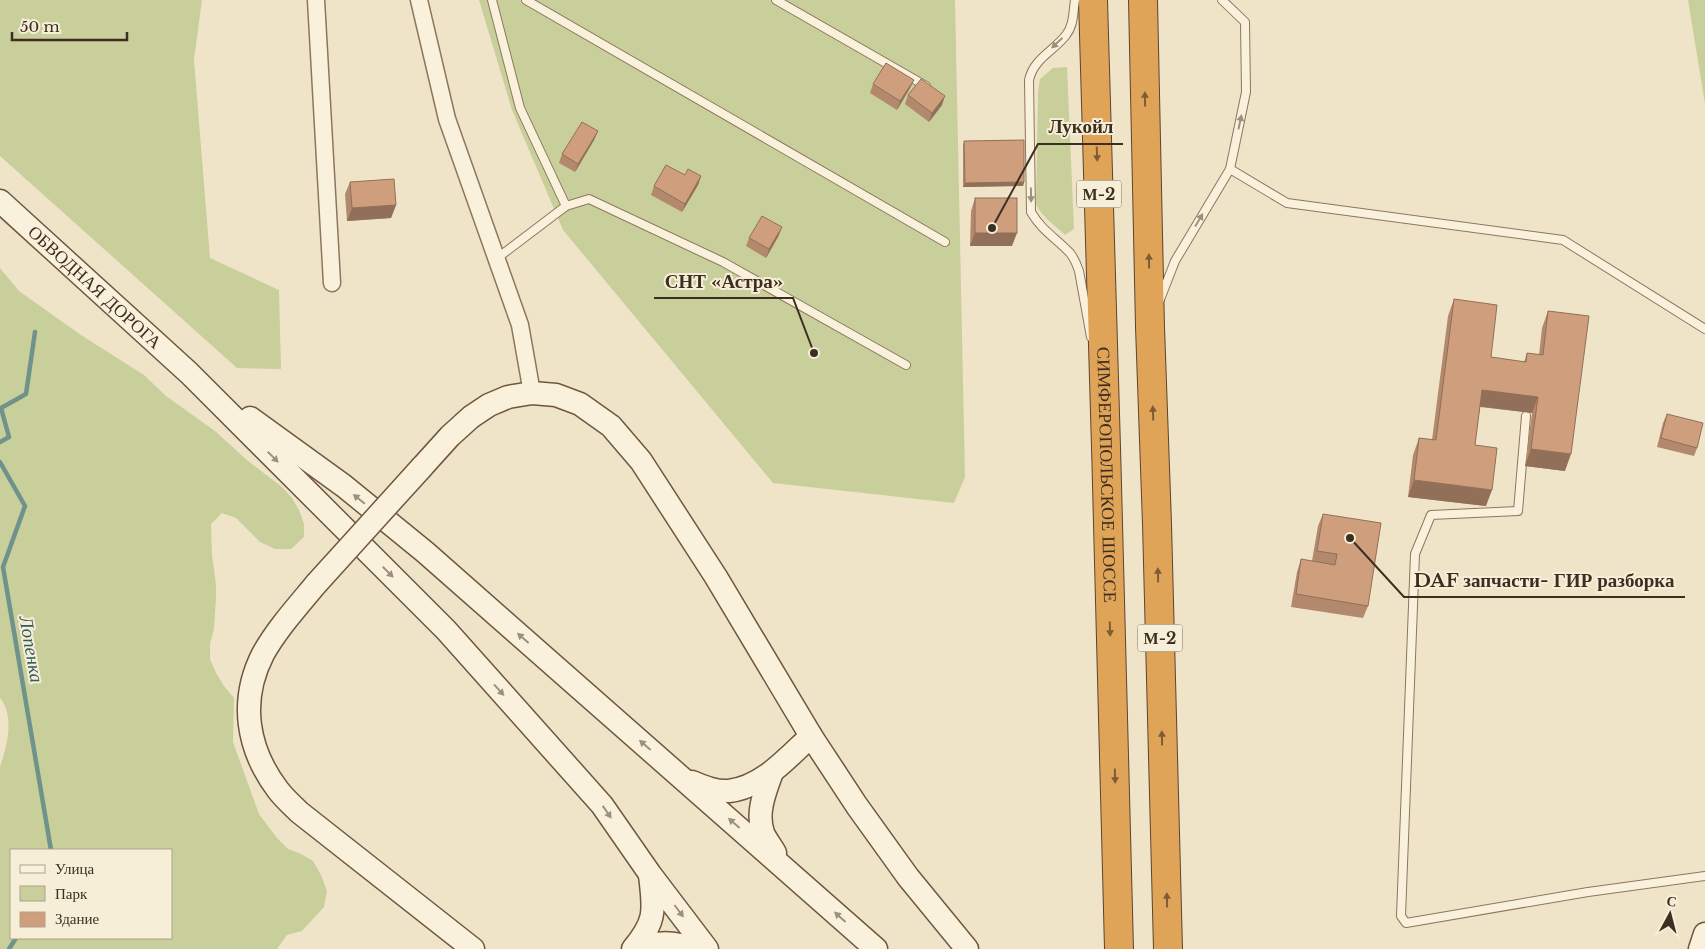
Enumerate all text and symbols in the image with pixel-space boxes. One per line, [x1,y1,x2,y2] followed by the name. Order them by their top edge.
[12,10,128,42] scale bar
[20,17,60,36] text: 50 m
[1051,37,1063,49] one-way arrow
[1141,90,1149,106] one-way arrow
[1038,110,1123,144] callout: Лукойл
[1236,113,1244,129] one-way arrow
[1049,115,1114,138] text: Лукойл
[1094,146,1102,162] one-way arrow
[1076,180,1122,208] road number: М-2
[1027,187,1035,203] one-way arrow
[1195,213,1204,226] one-way arrow
[23,221,166,353] street label: ОБВОДНАЯ ДОРОГА
[1145,253,1153,269] one-way arrow
[654,264,793,298] callout: СНТ «Астра»
[665,270,783,293] text: СНТ «Астра»
[1092,347,1121,603] street label: СИМФЕРОПОЛЬСКОЕ ШОССЕ
[1149,405,1157,421] one-way arrow
[267,450,279,462] one-way arrow
[353,494,366,505] one-way arrow
[1404,563,1685,597] callout: DAF запчасти- ГИР разборка
[382,565,394,577] one-way arrow
[1154,567,1162,583] one-way arrow
[1414,569,1675,592] text: DAF запчасти- ГИР разборка
[14,613,49,684] water label: Лопенка
[1107,621,1115,637] one-way arrow
[1138,624,1182,651] road number: М-2
[518,632,530,644] one-way arrow
[493,683,505,695] one-way arrow
[1158,730,1166,746] one-way arrow
[640,739,652,751] one-way arrow
[1111,769,1119,785] one-way arrow
[602,805,612,819] one-way arrow
[729,817,741,829] one-way arrow
[10,849,172,939] legend
[55,859,94,878] text: Улица
[55,884,88,903] text: Парк
[1645,889,1695,939] north arrow
[1162,892,1170,908] one-way arrow
[1665,892,1678,911] text: С
[673,904,684,917] one-way arrow
[55,909,99,928] text: Здание
[833,911,846,922] one-way arrow

